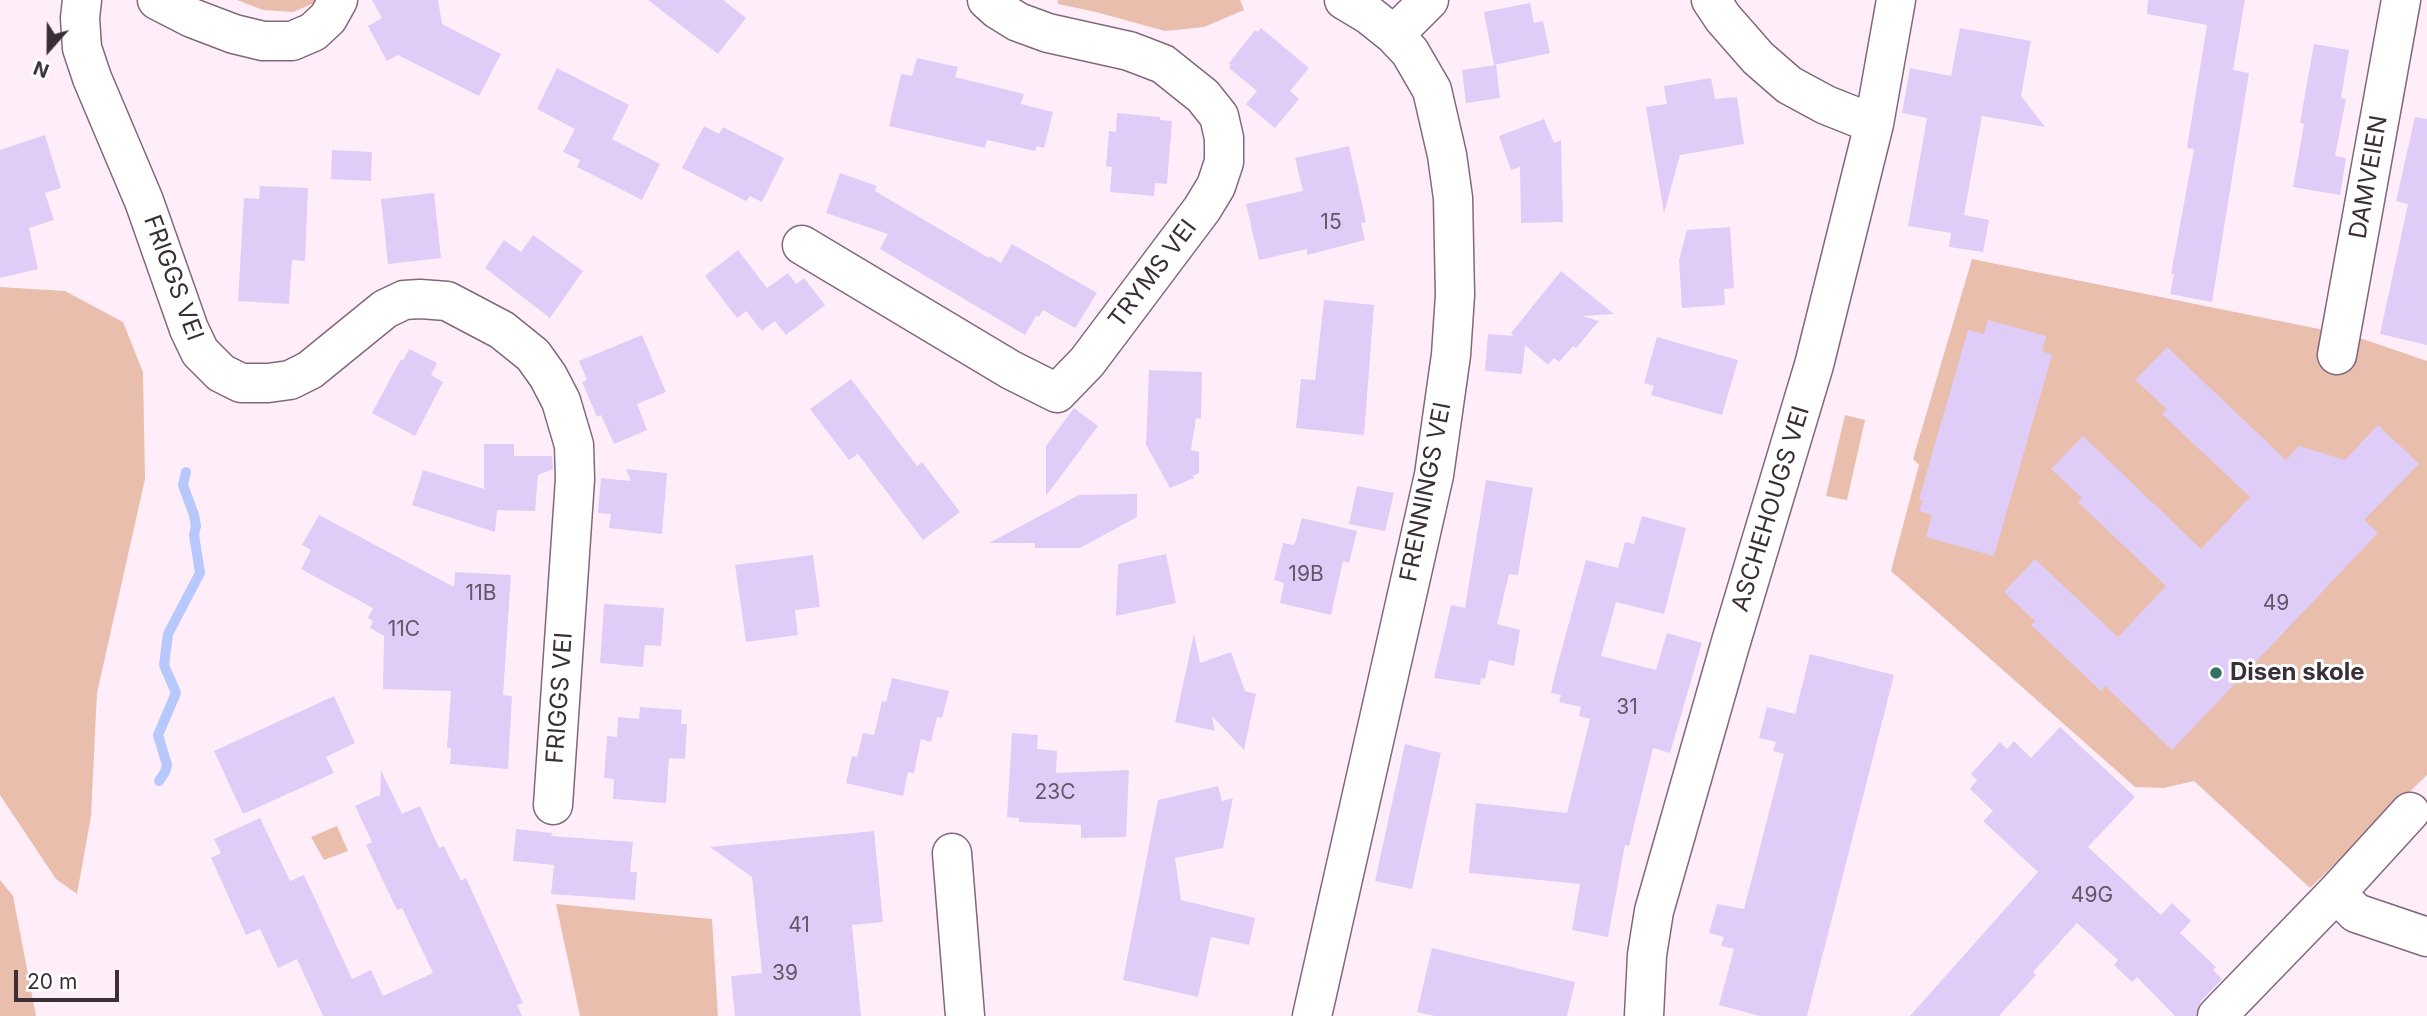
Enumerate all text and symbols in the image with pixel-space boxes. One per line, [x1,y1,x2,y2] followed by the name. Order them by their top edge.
[14,14,84,84] north arrow
[30,56,52,82] text: N
[2344,113,2394,241] street label: DAMVEIEN
[1320,210,1342,236] house number: 15
[137,211,209,345] street label: FRIGGS VEI
[1103,214,1203,334] street label: TRYMS VEI
[1394,400,1458,584] street label: FRENNINGS VEI
[1726,403,1816,615] street label: ASCHEHOUGS VEI
[1288,562,1324,588] house number: 19B
[466,581,496,607] house number: 11B
[2263,591,2289,617] house number: 49
[388,617,420,643] house number: 11C
[541,631,579,765] street label: FRIGGS VEI
[2230,659,2365,687] place label: Disen skole
[2208,665,2224,681] marker: Disen skole
[1616,695,1638,721] house number: 31
[1034,780,1076,806] house number: 23C
[2071,883,2113,909] house number: 49G
[788,913,810,939] house number: 41
[18,956,122,1000] scale bar
[772,961,798,987] house number: 39
[27,969,77,994] text: 20 m

